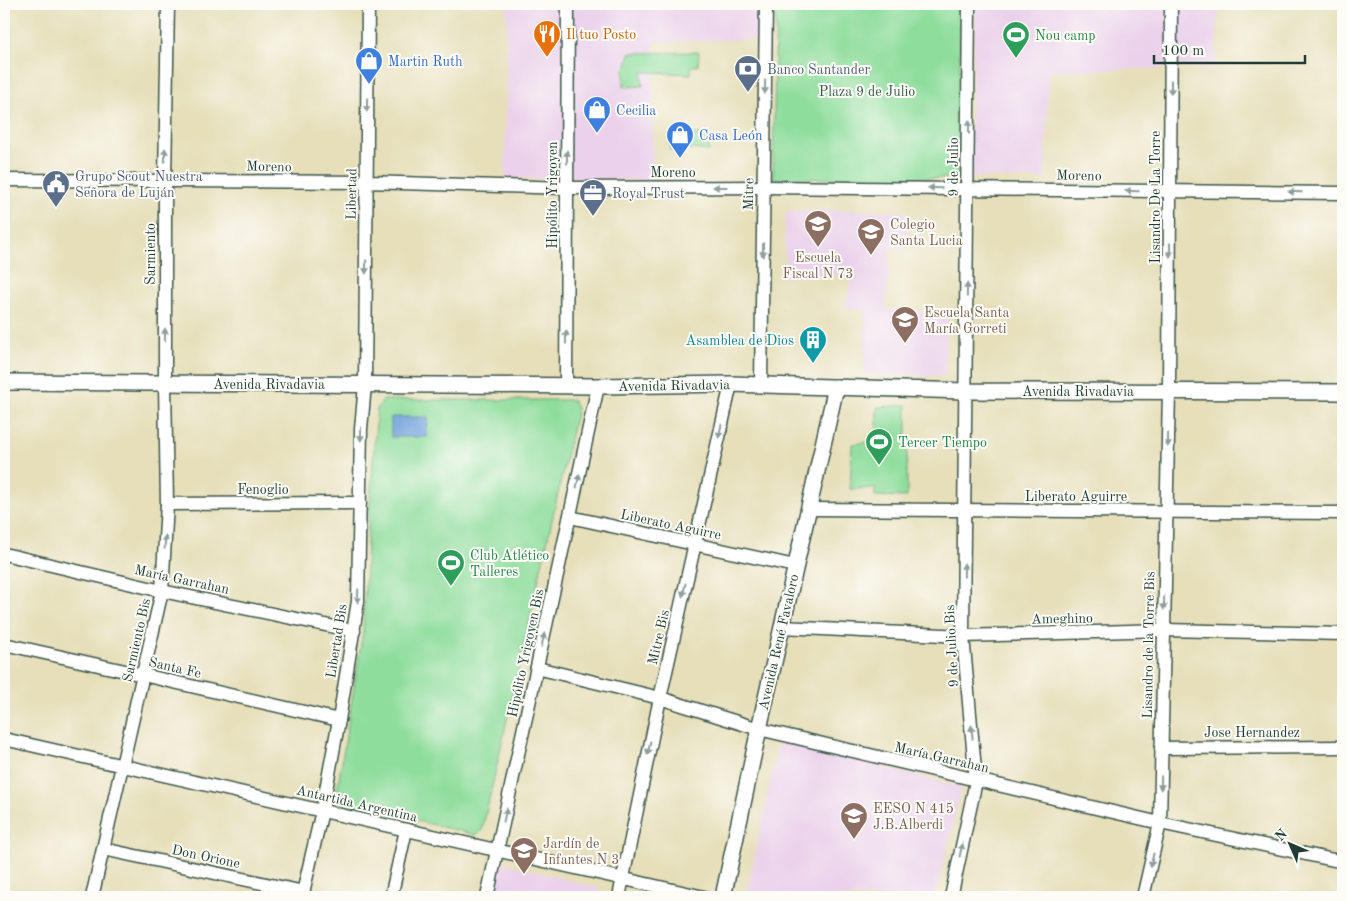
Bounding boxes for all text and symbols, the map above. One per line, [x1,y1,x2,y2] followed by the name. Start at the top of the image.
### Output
[532,19,562,58] restaurant icon: Il tuo Posto
[1001,20,1031,59] sports icon: Nou camp
[566,28,636,42] place label: Il tuo Posto
[1035,29,1096,43] place label: Nou camp
[1154,32,1306,64] scale bar
[1162,44,1204,59] text: 100 m
[354,46,384,85] shop icon: Martin Ruth
[733,54,763,93] bank icon: Banco Santander
[388,55,463,69] place label: Martin Ruth
[767,63,870,77] place label: Banco Santander
[761,80,769,96] one-way arrow
[1167,80,1175,96] one-way arrow
[819,85,915,99] park label: Plaza 9 de Julio
[582,95,612,134] shop icon: Cecilia
[363,97,371,113] one-way arrow
[616,104,656,118] place label: Cecilia
[965,119,973,135] one-way arrow
[665,120,695,159] shop icon: Casa León
[699,129,763,143] place label: Casa León
[1149,130,1163,264] street label: Lisandro De La Torre
[947,137,961,197] street label: 9 de Julio
[546,141,560,249] street label: Hipólito Yrigoyen
[161,147,169,163] one-way arrow
[563,149,571,165] one-way arrow
[246,160,292,174] street label: Moreno
[650,166,696,180] street label: Moreno
[345,168,359,220] street label: Libertad
[41,169,71,208] public building icon: Grupo Scout Nuestra Señora de Luján
[1056,169,1102,183] street label: Moreno
[75,170,203,200] place label: Grupo Scout Nuestra Señora de Luján
[578,178,608,217] office icon: Royal Trust
[742,178,756,210] street label: Mitre
[711,183,727,191] one-way arrow
[926,184,942,192] one-way arrow
[1124,186,1140,194] one-way arrow
[612,187,685,201] place label: Royal Trust
[1286,188,1302,196] one-way arrow
[803,209,833,248] school or university icon: Escuela Fiscal N 73
[856,217,886,256] school or university icon: Colegio Santa Lucia
[890,218,963,248] place label: Colegio Santa Lucia
[144,223,158,285] street label: Sarmiento
[758,242,766,258] one-way arrow
[1165,242,1173,258] one-way arrow
[783,251,853,281] place label: Escuela Fiscal N 73
[362,260,370,276] one-way arrow
[963,281,971,297] one-way arrow
[890,305,920,344] school or university icon: Escuela Santa María Gorreti
[924,306,1009,336] place label: Escuela Santa María Gorreti
[798,325,828,364] building icon: Asamblea de Dios
[161,327,169,343] one-way arrow
[562,329,570,345] one-way arrow
[686,334,794,348] place label: Asamblea de Dios
[213,378,325,392] street label: Avenida Rivadavia
[618,378,730,394] street label: Avenida Rivadavia
[1022,385,1134,399] street label: Avenida Rivadavia
[716,424,724,439] one-way arrow
[357,426,365,442] one-way arrow
[864,427,894,466] sports icon: Tercer Tiempo
[1164,432,1172,448] one-way arrow
[898,436,987,450] place label: Tercer Tiempo
[574,473,582,488] one-way arrow
[237,483,289,497] street label: Fenoglio
[1025,490,1127,504] street label: Liberato Aguirre
[619,507,722,542] street label: Liberato Aguirre
[161,534,169,550] one-way arrow
[436,548,466,587] sports icon: Club Atlético Talleres
[470,549,549,579] place label: Club Atlético Talleres
[960,562,968,578] one-way arrow
[133,563,231,597] street label: María Garrahan
[1141,571,1157,719] street label: Lisandro de la Torre Bis
[756,573,801,712] street label: Avenida René Favaloro
[680,582,688,597] one-way arrow
[354,588,362,604] one-way arrow
[506,588,546,719] street label: Hipólito Yrigoyen Bis
[1160,595,1168,611] one-way arrow
[121,597,153,683] street label: Sarmiento Bis
[324,603,350,679] street label: Libertad Bis
[943,604,961,688] street label: 9 de Julio Bis
[646,608,672,666] street label: Mitre Bis
[1031,611,1093,627] street label: Ameghino
[539,632,547,647] one-way arrow
[147,655,203,681] street label: Santa Fe
[968,724,976,740] one-way arrow
[1204,726,1300,740] street label: Jose Hernandez
[893,740,991,776] street label: María Garrahan
[645,741,653,757] one-way arrow
[1156,775,1164,791] one-way arrow
[295,783,419,825] street label: Antartida Argentina
[839,801,869,840] school or university icon: EESO N 415 J.B.Alberdi
[873,802,954,832] place label: EESO N 415 J.B.Alberdi
[501,807,509,823] one-way arrow
[1264,818,1314,868] north arrow
[1273,827,1290,844] text: N
[509,836,539,875] school or university icon: Jardín de Infantes N 3
[543,837,619,867] place label: Jardín de Infantes N 3
[957,842,965,857] one-way arrow
[170,843,241,871] street label: Don Orione
[1147,853,1155,869] one-way arrow

